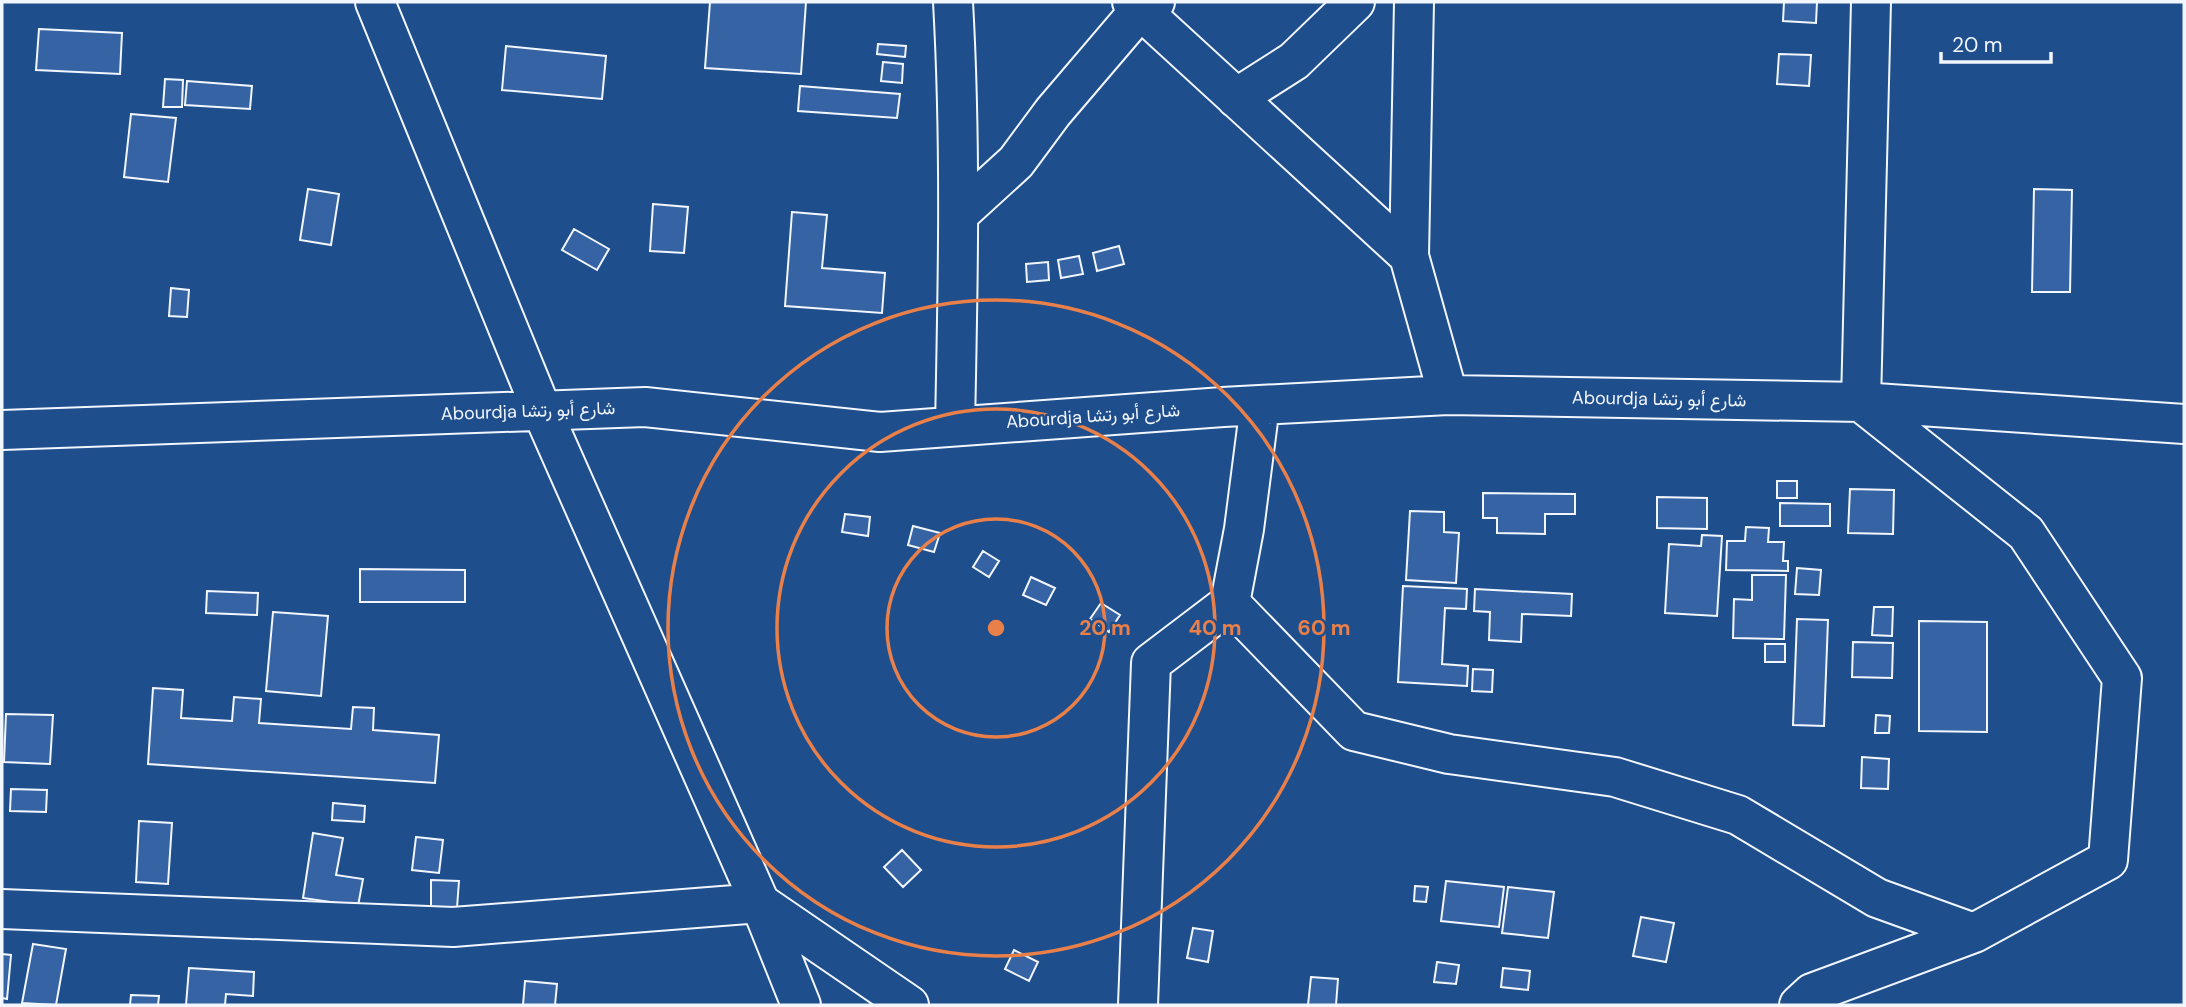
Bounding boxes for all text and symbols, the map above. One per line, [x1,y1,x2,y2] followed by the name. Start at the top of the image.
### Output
[1941,21,2051,65] scale bar
[1952,31,2003,59] text: 20 m
[1572,385,1746,413] street label: Abourdja شارع أبو رتشا
[440,396,616,426] street label: Abourdja شارع أبو رتشا
[1005,398,1181,434] street label: Abourdja شارع أبو رتشا
[1079,614,1131,642] text: 20 m
[1188,614,1242,642] text: 40 m
[1298,614,1350,642] text: 60 m
[984,616,1008,640] centre of rings

